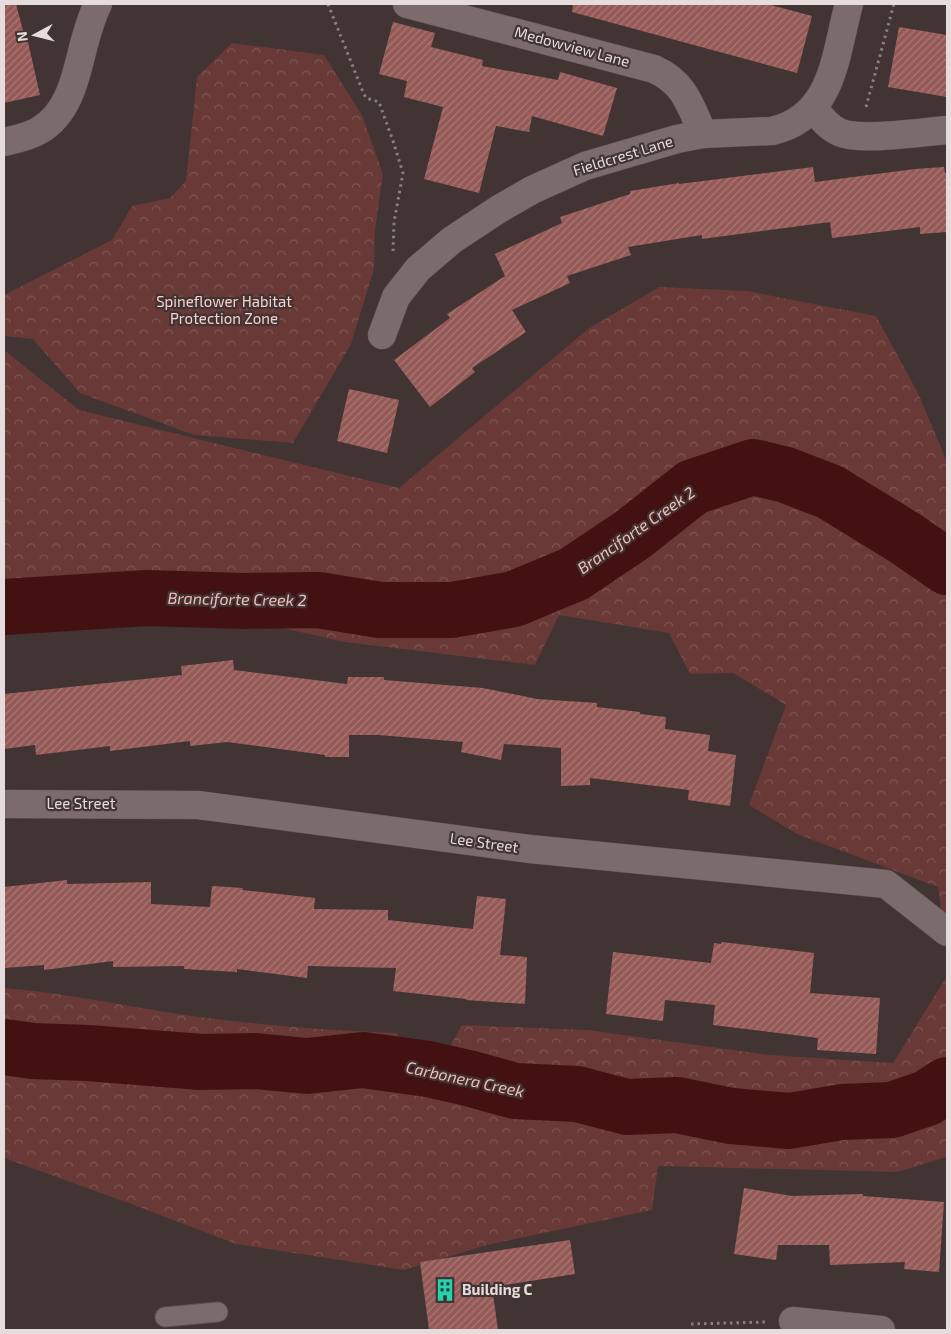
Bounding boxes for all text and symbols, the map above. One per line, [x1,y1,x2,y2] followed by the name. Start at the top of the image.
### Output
[10,10,60,60] north arrow
[513,22,632,70] street label: Medowview Lane
[13,31,31,43] text: N
[571,131,675,179] street label: Fieldcrest Lane
[156,292,292,327] park label: Spineflower Habitat Protection Zone
[573,482,698,577] water label: Branciforte Creek 2
[167,588,307,609] water label: Branciforte Creek 2
[47,794,116,812] street label: Lee Street
[449,828,520,856] street label: Lee Street
[404,1057,526,1100] water label: Carbonera Creek
[432,1277,458,1303] building icon: Building C
[462,1280,533,1298] place label: Building C

